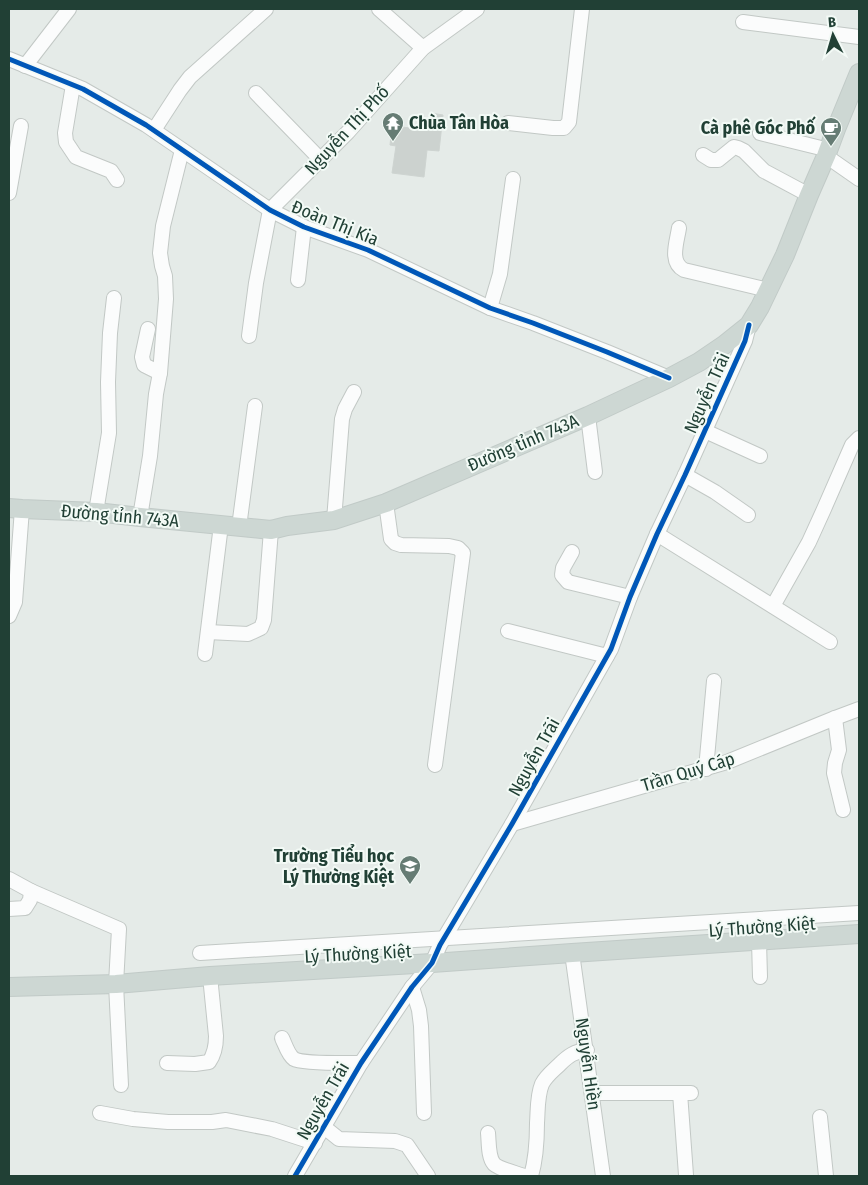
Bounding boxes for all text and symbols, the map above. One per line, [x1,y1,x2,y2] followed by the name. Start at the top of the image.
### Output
[808,10,858,60] north arrow
[827,14,837,31] text: B
[300,81,394,179] street label: Nguyễn Thị Phố
[381,111,405,142] temple icon: Chùa Tân Hòa
[409,112,509,134] place label: Chùa Tân Hòa
[701,116,816,139] place label: Cà phê Góc Phố
[819,116,843,147] cafe icon: Cà phê Góc Phố
[288,196,382,250] street label: Đoàn Thị Kia
[679,349,735,437] street label: Nguyễn Trãi
[464,410,582,476] street label: Đường tỉnh 743A
[60,500,181,532] street label: Đường tỉnh 743A
[504,714,564,800] street label: Nguyễn Trãi
[639,747,737,797] street label: Trần Quý Cáp
[274,843,395,888] place label: Trường Tiểu học Lý Thường Kiệt
[398,854,422,885] school or university icon: Trường Tiểu học Lý Thường Kiệt
[708,912,816,942] street label: Lý Thường Kiệt
[304,940,412,968] street label: Lý Thường Kiệt
[571,1016,605,1112] street label: Nguyễn Hiền
[292,1058,354,1144] street label: Nguyễn Trãi

